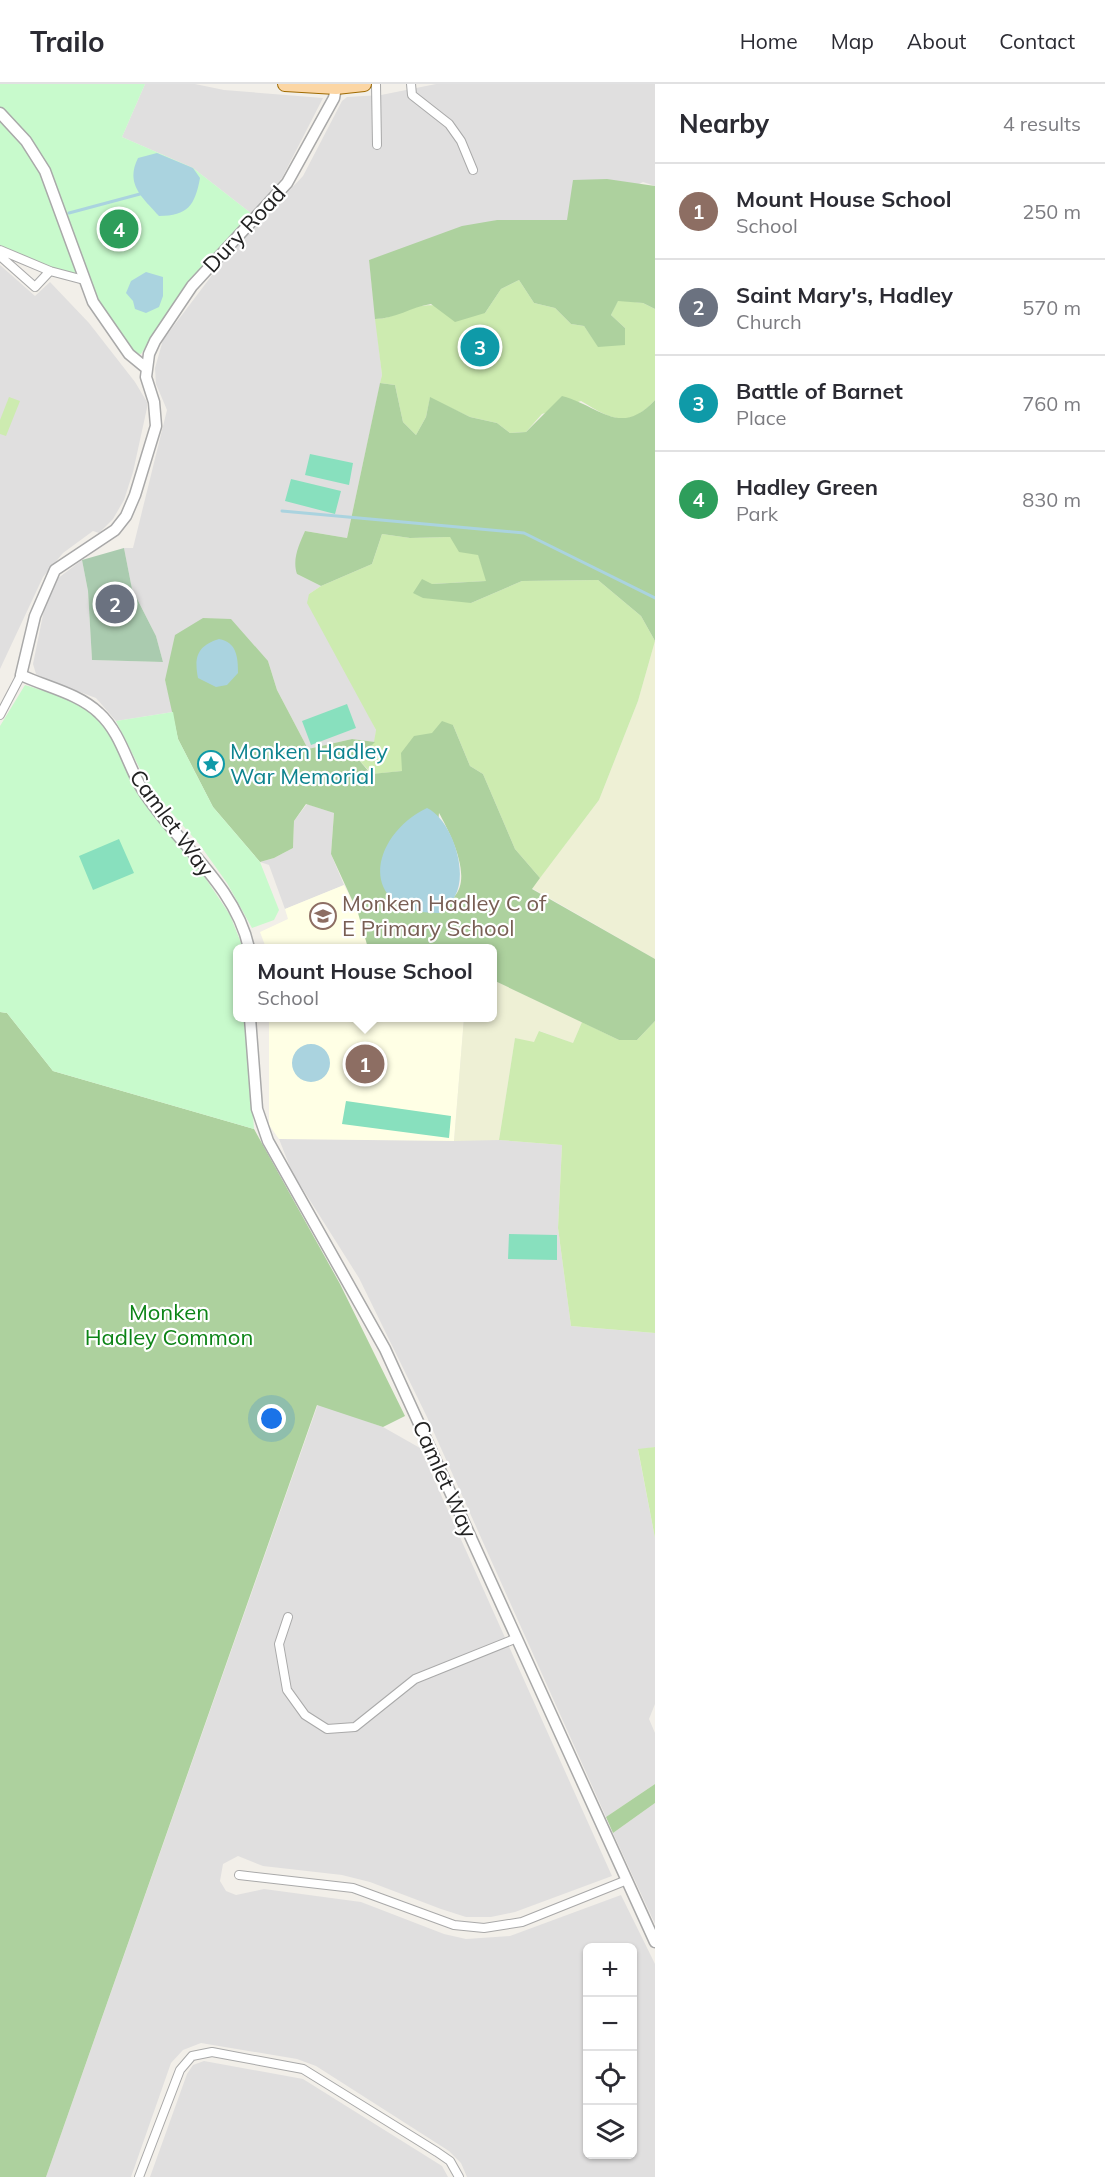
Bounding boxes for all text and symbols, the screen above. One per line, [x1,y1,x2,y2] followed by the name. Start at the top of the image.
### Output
[30,24,105,59] text: Trailo
[740,28,798,54] text: Home
[831,28,874,54] text: Map
[907,28,966,54] text: About
[999,28,1075,54] text: Contact
[679,107,769,140] text: Nearby
[1003,111,1081,136] text: 4 results
[197,180,291,278] street label: Dury Road
[736,185,952,213] text: Mount House School
[693,199,705,224] text: 1
[1022,199,1081,224] text: 250 m
[100,206,138,252] pin: 4
[736,213,798,238] text: School
[736,281,953,309] text: Saint Mary's, Hadley
[693,295,705,320] text: 2
[1022,295,1081,320] text: 570 m
[736,309,802,334] text: Church
[460,324,500,370] pin: 3
[736,377,903,405] text: Battle of Barnet
[693,391,705,416] text: 3
[1022,391,1081,416] text: 760 m
[736,405,786,430] text: Place
[736,473,878,501] text: Hadley Green
[693,487,705,512] text: 4
[1022,487,1081,512] text: 830 m
[736,501,778,526] text: Park
[96,582,134,626] pin: 2
[230,737,388,790] place label: Monken Hadley War Memorial
[196,749,226,779] place icon: Monken Hadley War Memorial
[124,764,220,882] street label: Camlet Way
[342,889,547,942] place label: Monken Hadley C of E Primary School
[308,901,338,931] school or university icon: Monken Hadley C of E Primary School
[233,944,497,1022] popup
[257,957,473,985] text: Mount House School
[257,985,319,1010] text: School
[346,1042,385,1086] pin: 1
[85,1298,253,1351] park label: Monken Hadley Common
[257,1404,286,1433] your location
[407,1416,484,1542] street label: Camlet Way
[583,1943,637,2159] map controls
[583,1943,637,1997] button: +
[583,1997,637,2051] button: −
[583,2051,637,2105] button: locate
[583,2105,637,2159] button: layers

